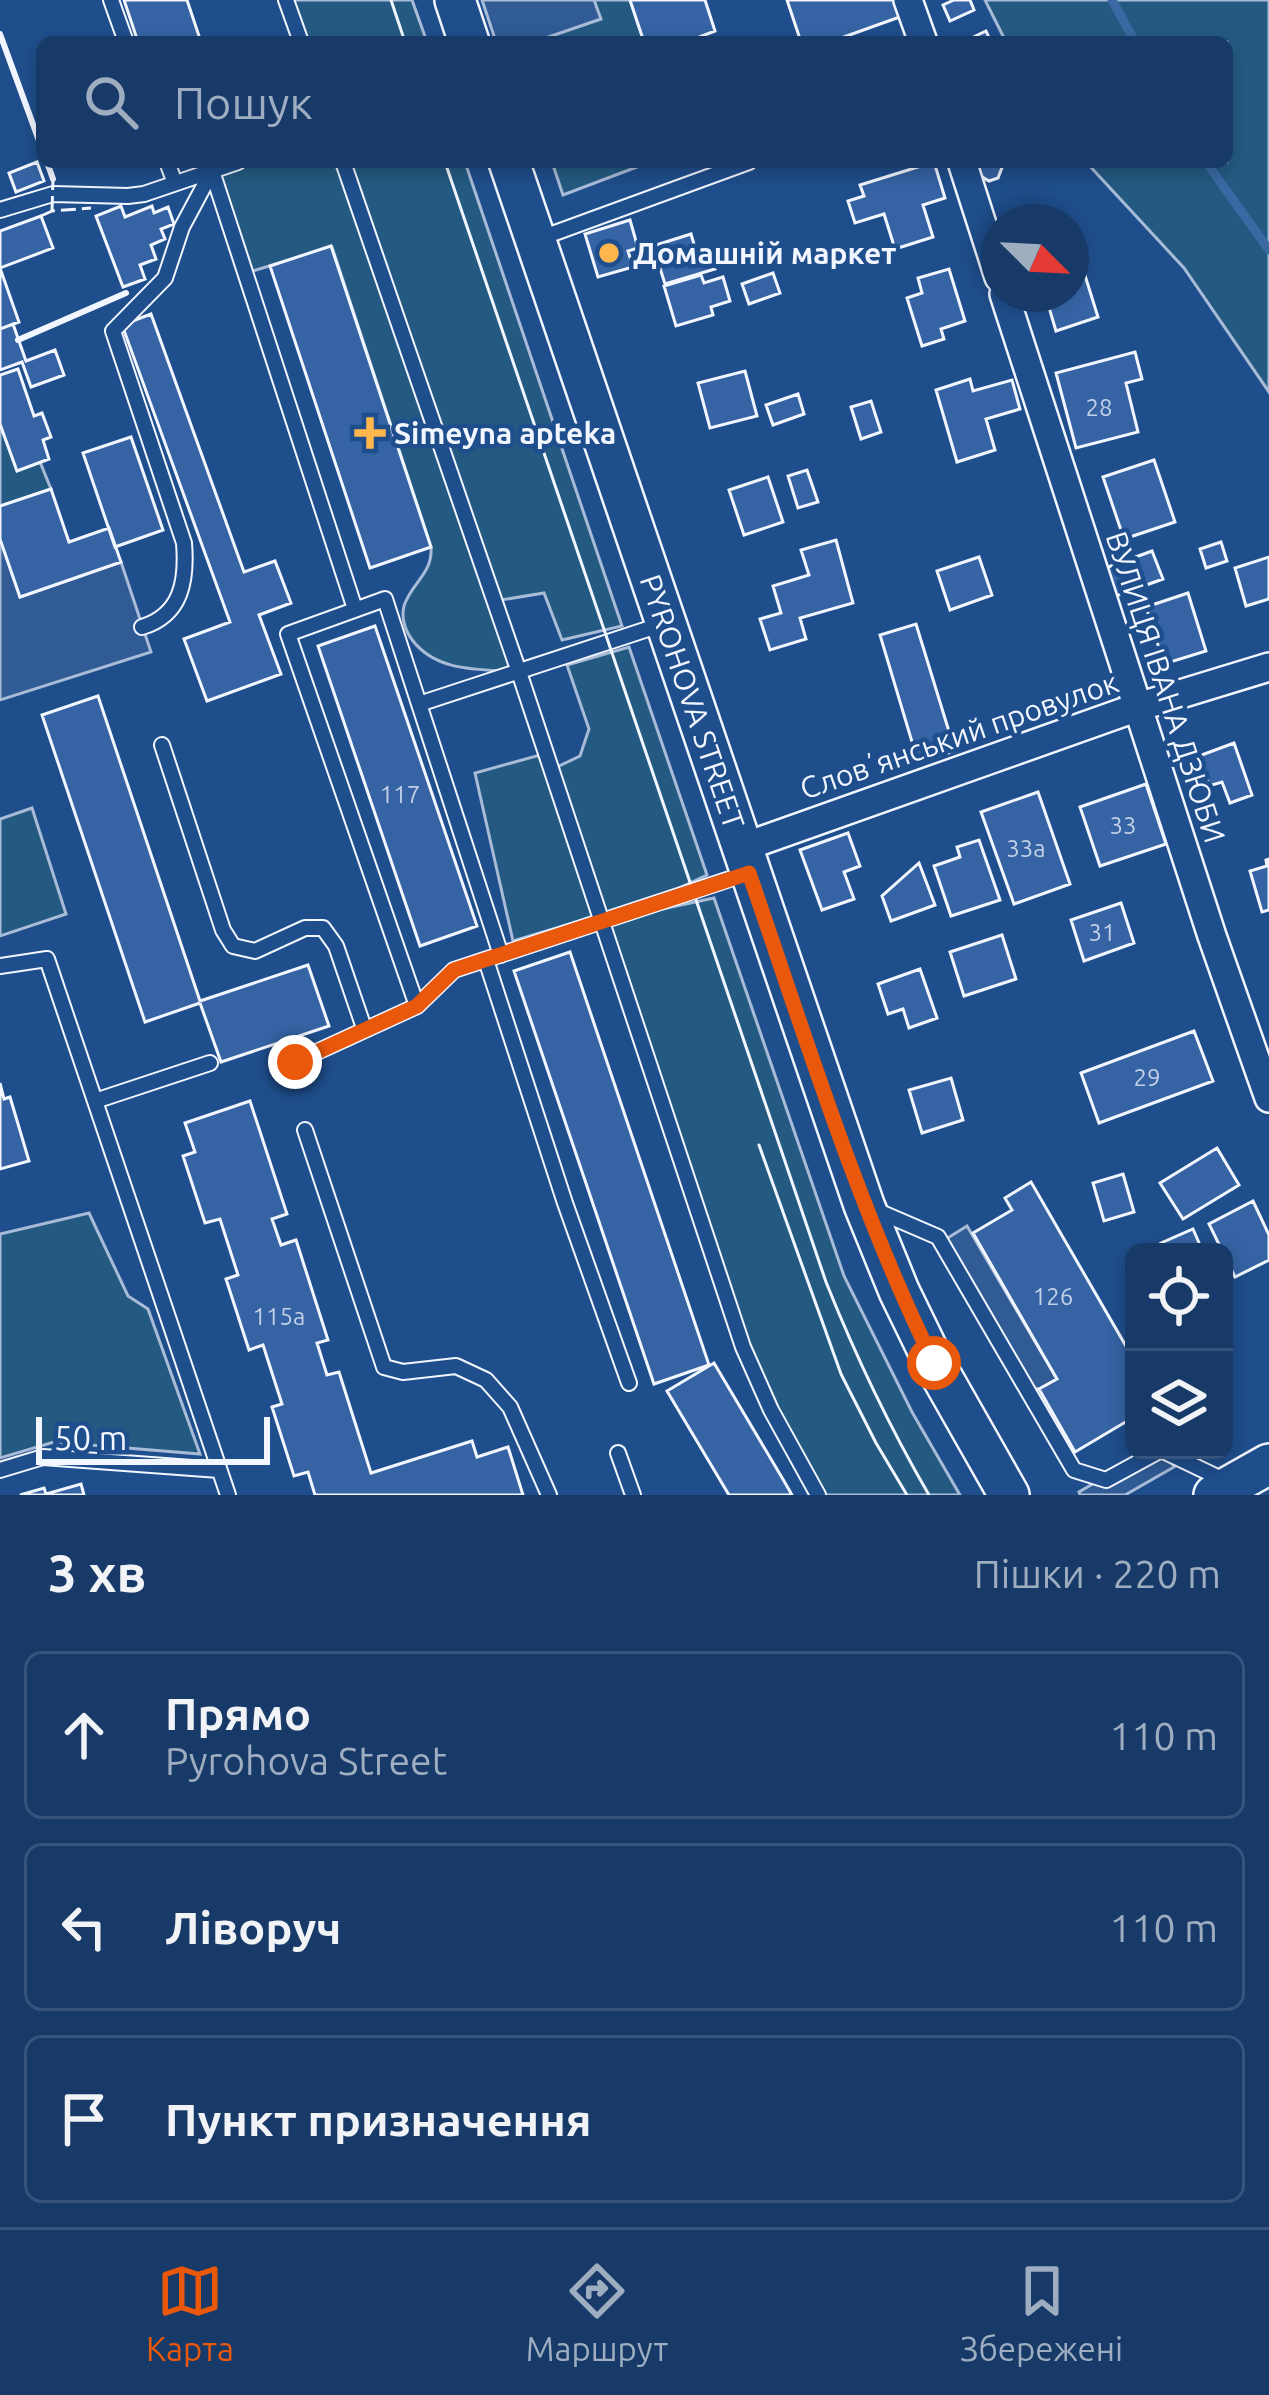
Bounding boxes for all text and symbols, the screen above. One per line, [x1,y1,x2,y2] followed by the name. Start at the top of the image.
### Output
[36,36,1233,168] search box
[78,69,144,135] icon: search
[174,77,313,128] text: Пошук
[981,204,1089,312] north arrow
[633,236,896,270] place label: Домашній маркет
[596,240,622,266] marker: Домашній маркет
[1085,394,1113,421] house number: 28
[394,416,616,450] place label: Simeyna apteka
[357,420,383,446] marker: Simeyna apteka
[1100,527,1232,847] street label: ВУЛИЦЯ ІВАНА ДЗЮБИ
[634,570,752,834] street label: PYROHOVA STREET
[795,664,1123,806] street label: Словʼянський провулок
[380,781,420,808] house number: 117
[1109,812,1137,839] house number: 33
[1006,835,1046,862] house number: 33а
[1088,919,1116,946] house number: 31
[268,1035,322,1089] route end
[1133,1064,1161,1091] house number: 29
[1125,1243,1233,1459] map controls
[1125,1243,1233,1351] button: locate
[1033,1283,1073,1310] house number: 126
[253,1303,305,1330] house number: 115а
[907,1336,961,1390] route start
[1125,1351,1233,1459] button: layers
[36,1411,270,1464] scale bar
[54,1419,127,1456] text: 50 m
[48,1544,146,1602] text: 3 хв
[974,1552,1221,1595] text: Пішки · 220 m
[165,1688,311,1739] text: Прямо
[51,1702,117,1768] icon: ahead
[1109,1714,1218,1757] text: 110 m
[165,1739,447,1782] text: Pyrohova Street
[51,1894,117,1960] icon: left
[165,1902,341,1953] text: Ліворуч
[1109,1906,1218,1949] text: 110 m
[51,2086,117,2152] icon: arrive
[165,2094,592,2145] text: Пункт призначення
[146,2258,234,2367] tab: Карта
[526,2258,668,2367] tab: Маршрут
[960,2258,1123,2367] tab: Збережені

